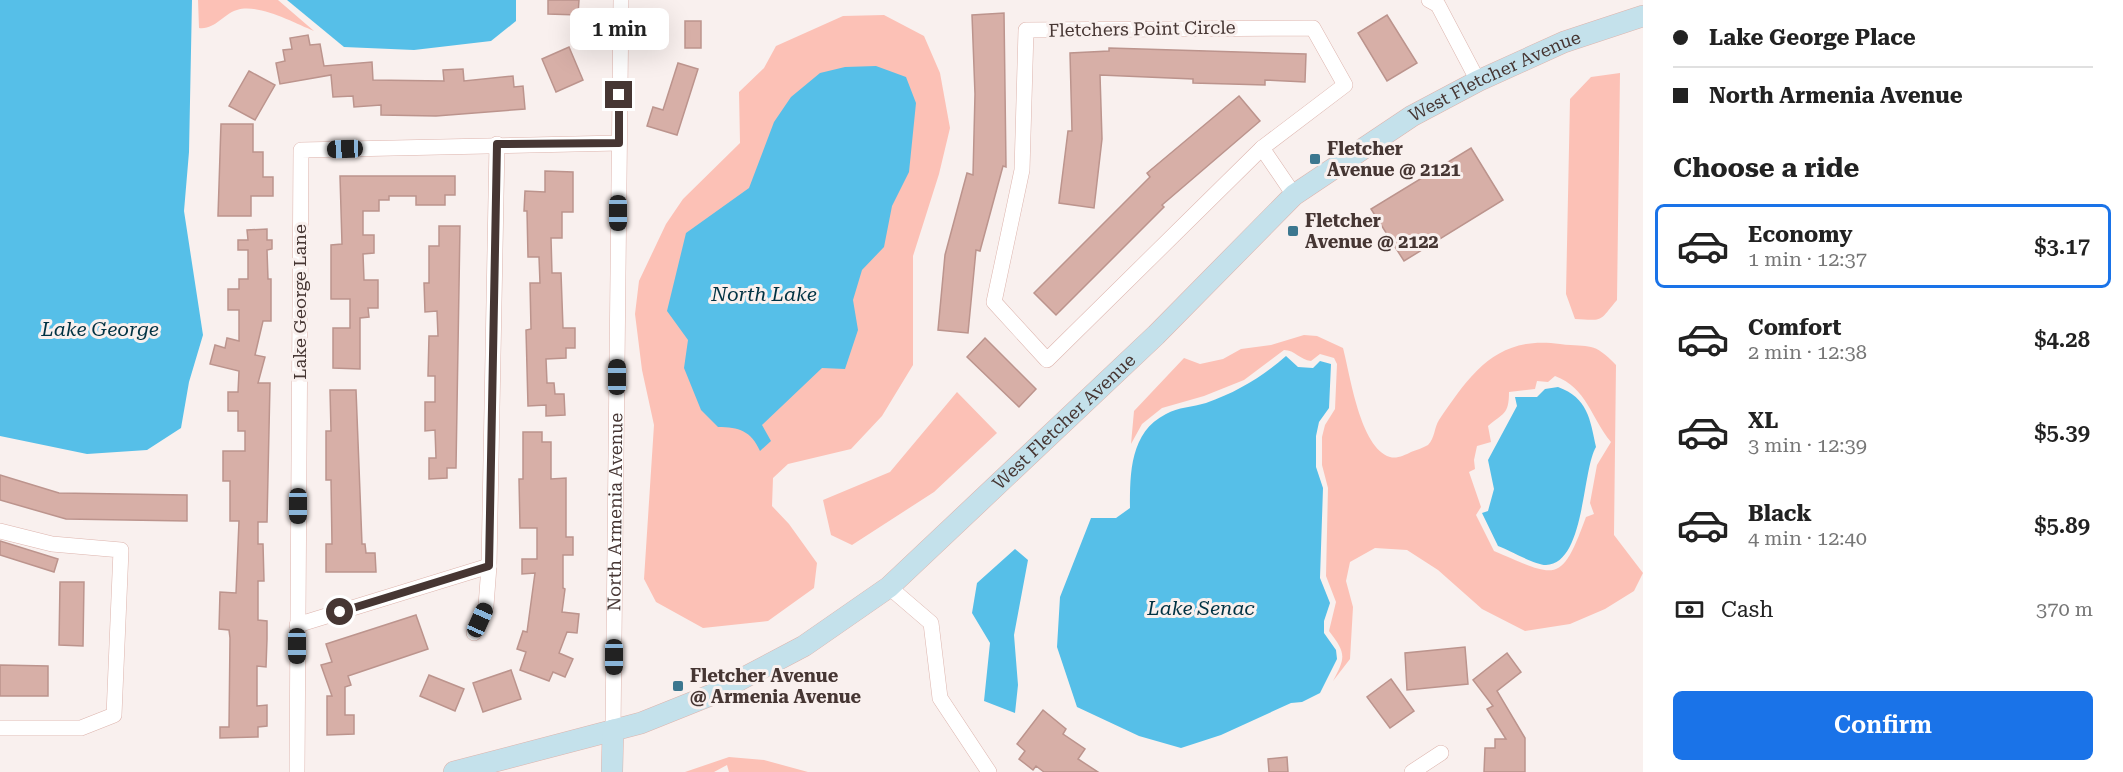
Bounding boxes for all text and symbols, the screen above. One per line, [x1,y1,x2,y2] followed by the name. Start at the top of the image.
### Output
[570,8,668,50] callout: 1 min
[1048,16,1236,41] street label: Fletchers Point Circle
[592,17,647,41] text: 1 min
[1709,25,1916,50] text: Lake George Place
[1405,26,1583,126] street label: West Fletcher Avenue
[605,81,632,108] route end
[1709,83,1963,108] text: North Armenia Avenue
[1327,138,1461,180] place label: Fletcher Avenue @ 2121
[327,139,363,159] car
[1308,152,1322,166] marker: Fletcher Avenue @ 2121
[1673,152,1859,184] text: Choose a ride
[609,195,627,231] car
[1305,210,1439,252] place label: Fletcher Avenue @ 2122
[1676,219,1730,273] icon: car
[1748,222,1852,247] text: Economy
[289,224,310,380] street label: Lake George Lane
[1286,224,1300,238] marker: Fletcher Avenue @ 2122
[2034,234,2090,259] text: $3.17
[1748,247,1867,271] text: 1 min · 12:37
[710,282,817,306] water label: North Lake
[1676,312,1730,366] icon: car
[1748,315,1841,340] text: Comfort
[40,317,159,341] water label: Lake George
[2034,327,2090,352] text: $4.28
[1748,340,1867,364] text: 2 min · 12:38
[988,349,1139,494] street label: West Fletcher Avenue
[608,359,626,395] car
[1676,405,1730,459] icon: car
[1748,408,1778,433] text: XL
[603,413,626,611] street label: North Armenia Avenue
[2034,420,2090,445] text: $5.39
[1748,433,1867,457] text: 3 min · 12:39
[289,488,307,524] car
[1676,498,1730,552] icon: car
[1748,501,1812,526] text: Black
[2034,513,2090,538] text: $5.89
[1748,526,1867,550] text: 4 min · 12:40
[1673,593,1706,626] icon: cash
[1146,596,1255,620] water label: Lake Senac
[1721,597,1773,622] text: Cash
[2036,597,2093,621] text: 370 m
[326,598,353,625] route start
[464,600,496,640] car
[288,628,306,664] car
[605,639,623,675] car
[690,665,862,707] place label: Fletcher Avenue @ Armenia Avenue
[671,679,685,693] marker: Fletcher Avenue @ Armenia Avenue
[1673,691,2093,760] button: Confirm

